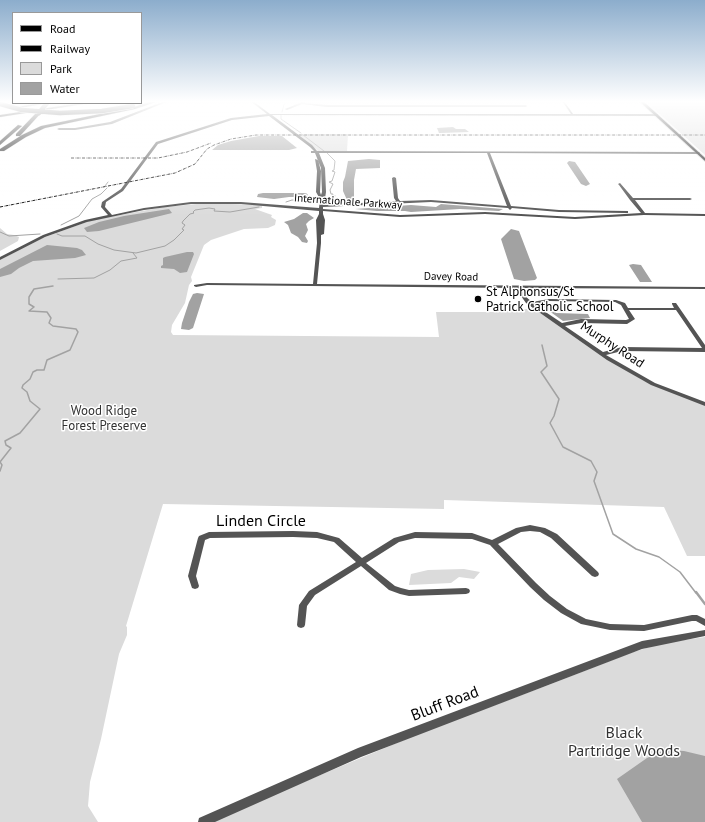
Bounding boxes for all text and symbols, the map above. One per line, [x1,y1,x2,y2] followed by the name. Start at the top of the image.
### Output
[12,12,142,104] legend
[50,21,75,36] text: Road
[50,41,90,56] text: Railway
[50,61,72,76] text: Park
[50,81,80,96] text: Water
[294,192,402,212] street label: Internationale Parkway
[424,270,478,284] street label: Davey Road
[486,284,613,315] place label: St Alphonsus/St Patrick Catholic School
[473,294,483,304] marker: St Alphonsus/St Patrick Catholic School
[577,319,647,371] street label: Murphy Road
[61,403,147,434] park label: Wood Ridge Forest Preserve
[216,511,306,531] street label: Linden Circle
[408,682,482,726] street label: Bluff Road
[568,723,680,761] park label: Black Partridge Woods

